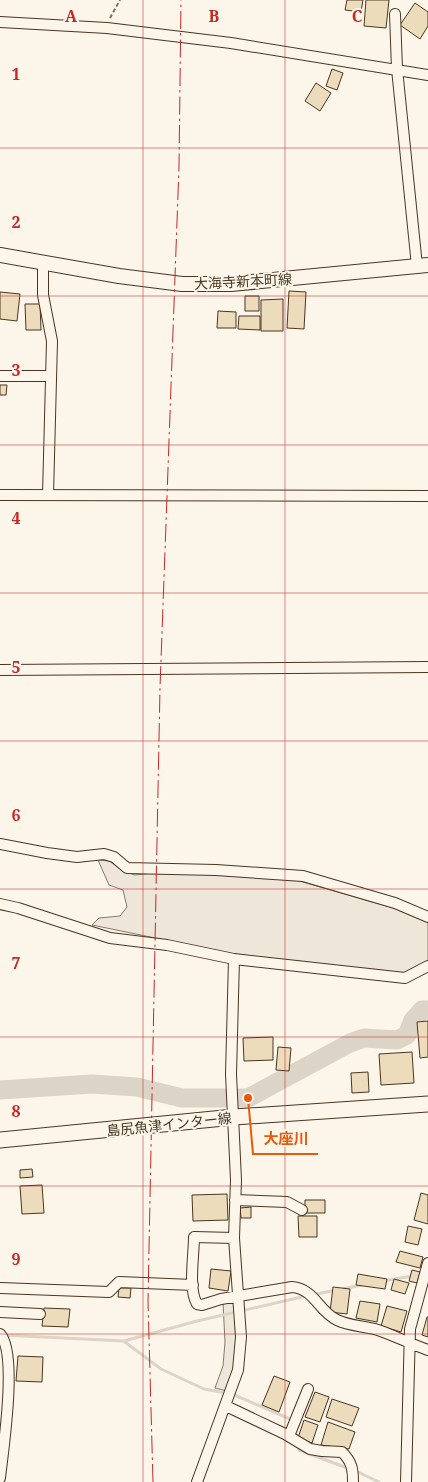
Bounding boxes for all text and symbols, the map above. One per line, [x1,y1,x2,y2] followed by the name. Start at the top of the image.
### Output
[65,5,78,27] text: A
[209,5,220,27] text: B
[352,5,363,27] text: C
[11,63,21,85] text: 1
[11,211,21,233] text: 2
[194,269,292,293] street label: 大海寺新本町線
[11,359,21,381] text: 3
[11,507,21,529] text: 4
[11,656,21,678] text: 5
[11,804,21,826] text: 6
[11,952,21,974] text: 7
[11,1100,21,1122] text: 8
[105,1108,233,1140] street label: 島尻魚津インター線
[253,1124,318,1154] callout: 大座川
[263,1128,309,1148] text: 大座川
[11,1248,21,1270] text: 9

